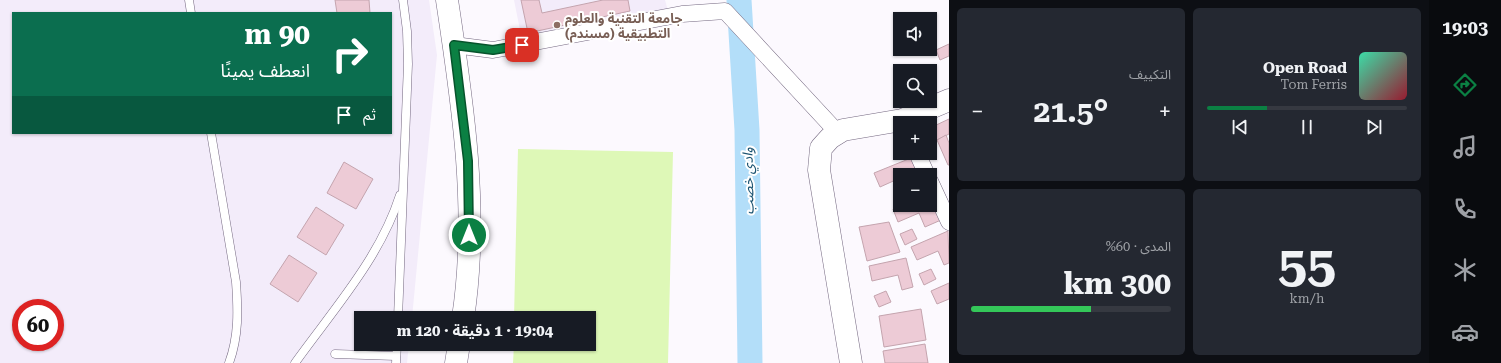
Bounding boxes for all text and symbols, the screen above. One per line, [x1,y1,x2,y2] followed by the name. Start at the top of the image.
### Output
[565,11,682,43] place label: جامعة التقنية والعلوم التطبيقية (مسندم)
[893,12,937,212] map controls
[893,12,937,56] button: sound
[1442,17,1488,38] text: 19:03
[245,18,310,51] text: 90 m
[552,20,562,30] marker: جامعة التقنية والعلوم التطبيقية (مسندم)
[324,28,376,80] icon: right
[505,28,539,62] pin
[511,34,533,56] icon: arrive
[1263,59,1347,77] text: Open Road
[220,60,310,81] text: انعطف يمينًا
[893,64,937,108] button: search
[1129,67,1171,82] text: التكييف
[1451,71,1479,99] icon: directions
[1281,77,1347,92] text: Tom Ferris
[1034,94,1108,129] text: 21.5°
[971,99,983,124] text: −
[1159,99,1171,124] text: +
[333,104,355,126] icon: arrive
[363,106,376,124] text: ثم
[893,116,937,160] button: +
[1229,116,1251,138] icon: previous
[1296,116,1318,138] icon: pause
[1363,116,1385,138] icon: next
[1451,133,1479,161] icon: music
[739,147,760,215] water label: وادي خصب
[893,168,937,212] button: −
[1451,195,1479,223] icon: phone
[448,214,490,256] position arrow
[1278,234,1336,295] text: 55
[1106,239,1171,254] text: المدى · 60%
[1451,256,1479,284] icon: climate
[1063,266,1171,301] text: 300 km
[1290,291,1324,306] text: km/h
[12,299,64,351] speed limit sign: 60
[1451,318,1479,346] icon: car
[397,322,553,340] text: 19:04 · 1 دقيقة · 120 m

